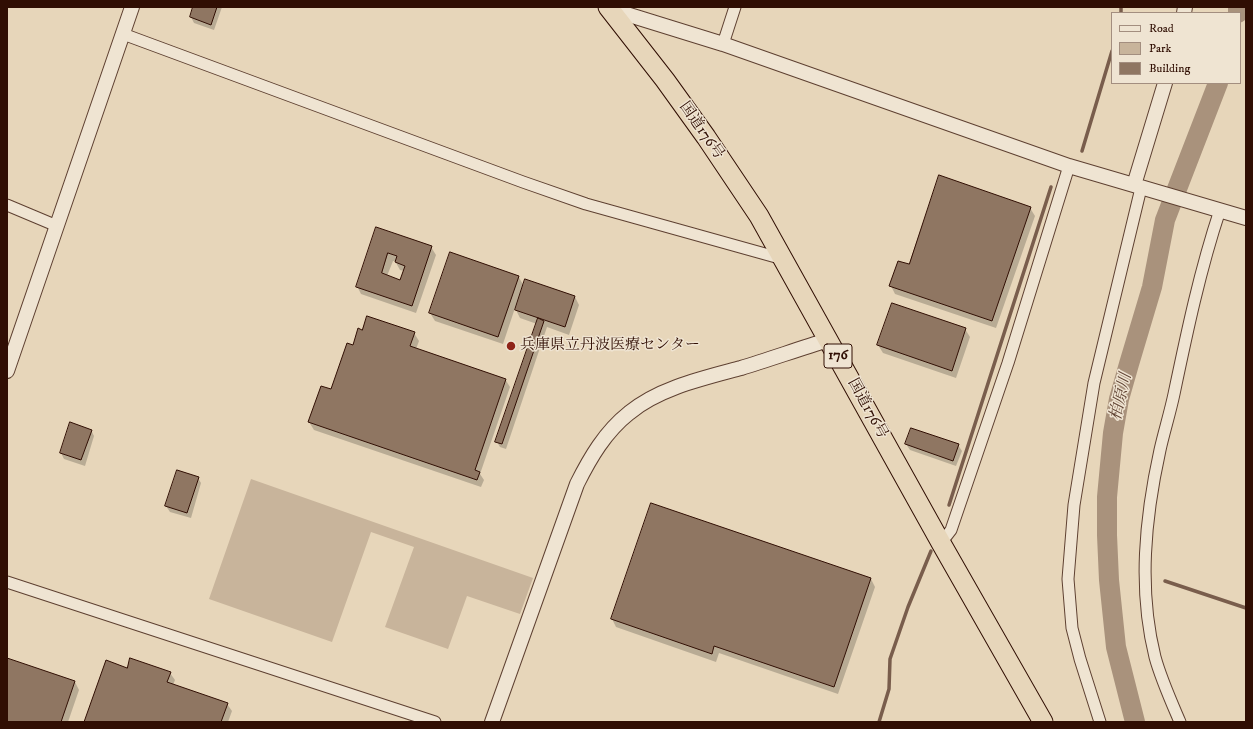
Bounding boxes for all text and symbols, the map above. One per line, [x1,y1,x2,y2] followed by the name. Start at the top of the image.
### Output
[1111,12,1241,84] legend
[1149,21,1174,36] text: Road
[1149,41,1171,56] text: Park
[1149,61,1190,76] text: Building
[675,99,727,163] street label: 国道176号
[520,337,700,355] place label: 兵庫県立丹波医療センター
[505,340,517,352] marker: 兵庫県立丹波医療センター
[824,344,852,368] road number: 176
[1107,371,1137,423] water label: 柏原川
[843,376,891,442] street label: 国道176号

